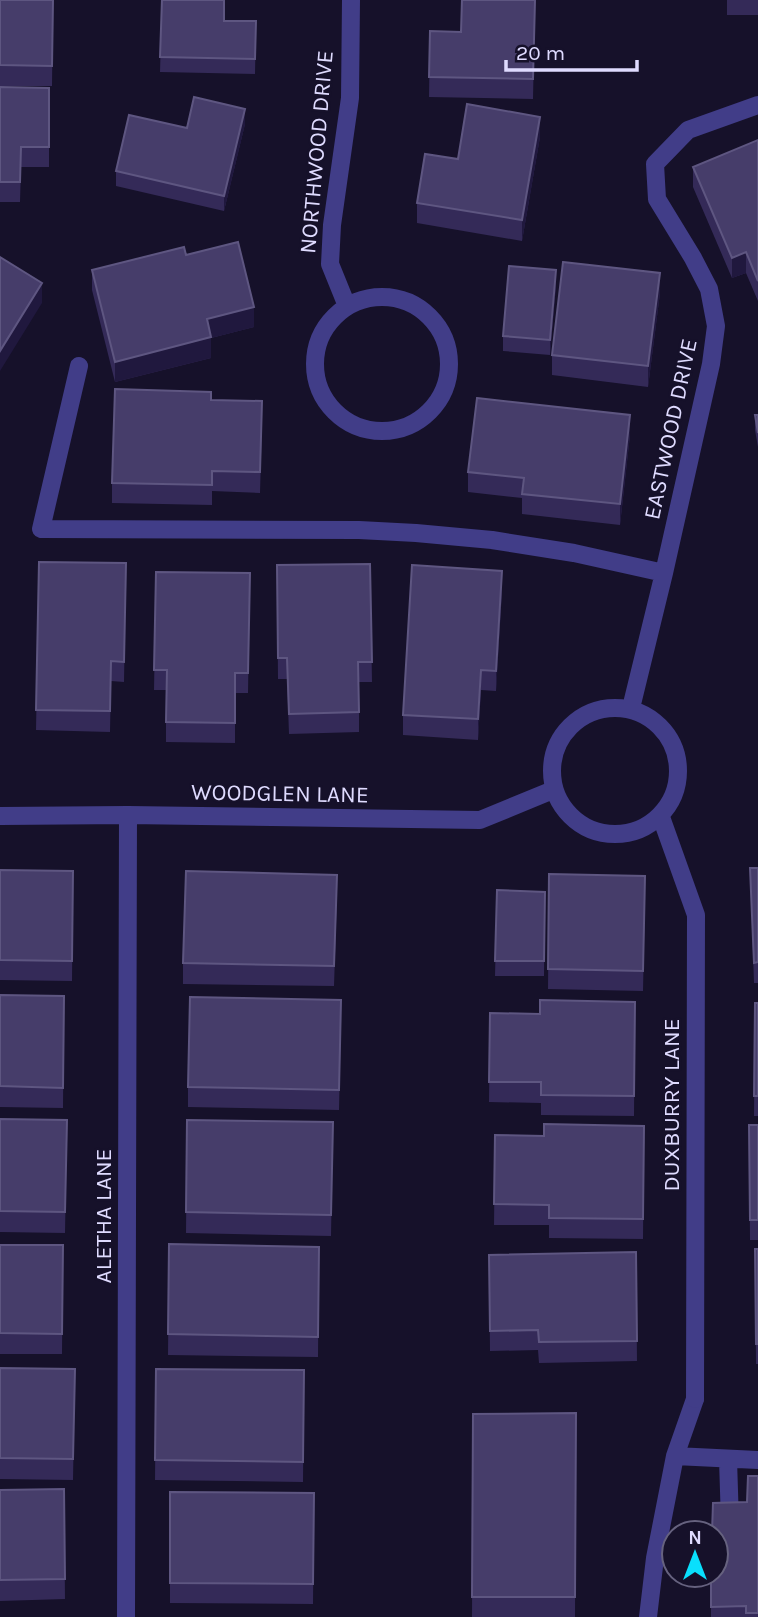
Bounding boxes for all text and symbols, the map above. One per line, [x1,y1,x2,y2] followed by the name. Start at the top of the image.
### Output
[506,28,637,72] scale bar
[516,41,565,65] text: 20 m
[294,49,339,255] street label: NORTHWOOD DRIVE
[638,336,703,522] street label: EASTWOOD DRIVE
[191,778,369,809] street label: WOODGLEN LANE
[658,1018,685,1192] street label: DUXBURRY LANE
[90,1148,117,1284] street label: ALETHA LANE
[660,1519,730,1589] north arrow
[688,1527,702,1549] text: N

